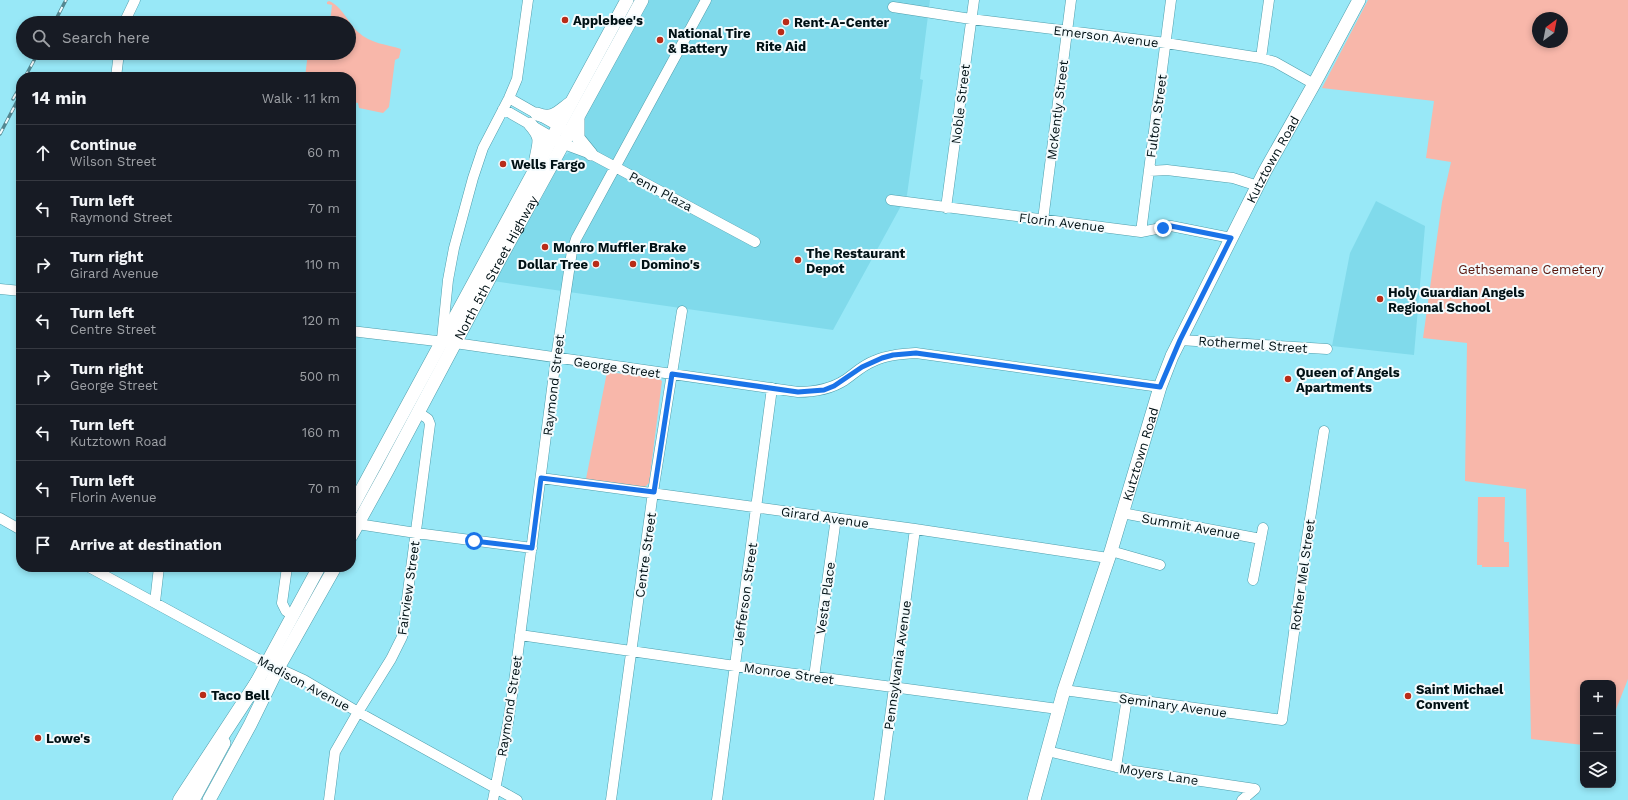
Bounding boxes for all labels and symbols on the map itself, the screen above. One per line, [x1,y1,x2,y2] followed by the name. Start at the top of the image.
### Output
[1532,12,1568,48] north arrow
[573,13,643,28] place label: Applebee's
[560,15,570,25] marker: Applebee's
[794,15,889,30] place label: Rent-A-Center
[781,17,791,27] marker: Rent-A-Center
[1053,23,1159,50] street label: Emerson Avenue
[668,26,751,56] place label: National Tire & Battery
[776,27,786,37] marker: Rite Aid
[655,35,665,45] marker: National Tire & Battery
[756,39,806,54] place label: Rite Aid
[1044,59,1071,161] street label: McKently Street
[948,63,973,145] street label: Noble Street
[1143,73,1170,159] street label: Fulton Street
[1243,113,1302,206] street label: Kutztown Road
[511,157,586,172] place label: Wells Fargo
[498,159,508,169] marker: Wells Fargo
[627,169,695,215] street label: Penn Plaza
[451,193,541,342] street label: North 5th Street Highway
[1018,210,1106,235] street label: Florin Avenue
[1154,219,1172,237] route end
[553,240,687,255] place label: Monro Muffler Brake
[540,242,550,252] marker: Monro Muffler Brake
[806,246,905,276] place label: The Restaurant Depot
[793,255,803,265] marker: The Restaurant Depot
[518,257,588,272] place label: Dollar Tree
[641,257,700,272] place label: Domino's
[591,259,601,269] marker: Dollar Tree
[628,259,638,269] marker: Domino's
[1458,262,1604,277] park label: Gethsemane Cemetery
[1388,285,1525,315] place label: Holy Guardian Angels Regional School
[1375,294,1385,304] marker: Holy Guardian Angels Regional School
[540,333,567,437] street label: Raymond Street
[1198,333,1309,356] street label: Rothermel Street
[572,354,662,381] street label: George Street
[1296,365,1400,395] place label: Queen of Angels Apartments
[1283,374,1293,384] marker: Queen of Angels Apartments
[1119,406,1162,503] street label: Kutztown Road
[780,504,870,531] street label: Girard Avenue
[1140,510,1241,543] street label: Summit Avenue
[632,511,659,599] street label: Centre Street
[1287,518,1318,632] street label: Rother Mel Street
[465,532,483,550] route start
[394,539,423,636] street label: Fairview Street
[731,541,760,646] street label: Jefferson Street
[813,561,838,635] street label: Vesta Place
[881,599,914,731] street label: Pennsylvania Avenue
[255,653,353,714] street label: Madison Avenue
[494,654,525,758] street label: Raymond Street
[743,660,835,687] street label: Monroe Street
[1416,682,1504,712] place label: Saint Michael Convent
[211,688,270,703] place label: Taco Bell
[198,690,208,700] marker: Taco Bell
[1118,691,1228,720] street label: Seminary Avenue
[1403,691,1413,701] marker: Saint Michael Convent
[46,731,90,746] place label: Lowe's
[33,733,43,743] marker: Lowe's
[1118,761,1200,788] street label: Moyers Lane

